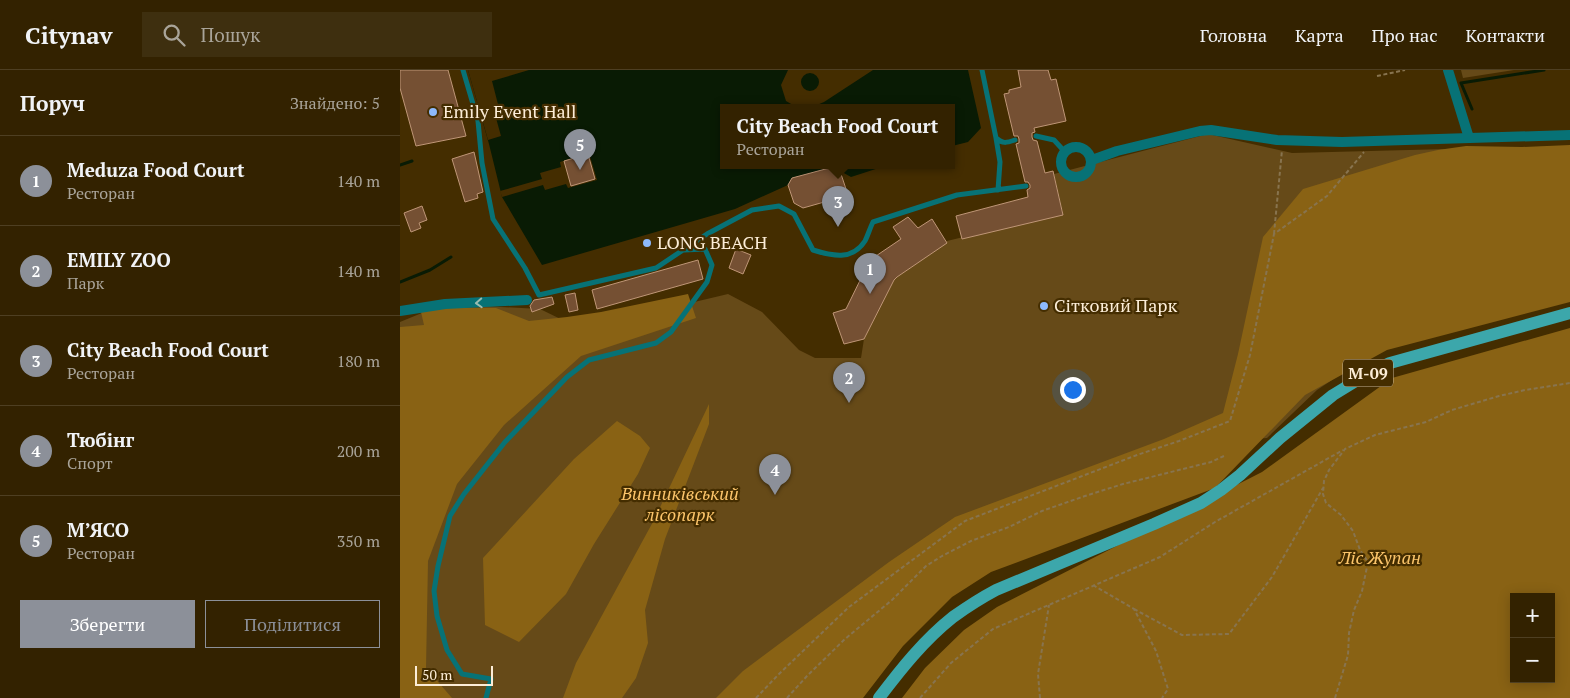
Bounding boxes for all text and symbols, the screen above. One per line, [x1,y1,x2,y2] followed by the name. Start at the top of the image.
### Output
[142,12,492,57] search box
[25,19,112,51] text: Citynav
[160,21,188,49] icon: search
[200,22,260,47] text: Пошук
[1200,23,1267,47] text: Головна
[1295,23,1344,47] text: Карта
[1372,23,1438,47] text: Про нас
[1466,23,1545,47] text: Контакти
[20,89,85,117] text: Поруч
[290,92,380,114] text: Знайдено: 5
[443,99,576,123] place label: Emily Event Hall
[720,104,955,169] popup
[427,106,439,118] marker: Emily Event Hall
[737,113,938,138] text: City Beach Food Court
[564,129,596,170] pin: 5
[737,138,805,160] text: Ресторан
[67,157,244,182] text: Meduza Food Court
[31,170,41,192] text: 1
[337,170,380,192] text: 140 m
[67,182,135,204] text: Ресторан
[822,186,854,227] pin: 3
[657,230,767,254] place label: LONG BEACH
[641,237,653,249] marker: LONG BEACH
[67,247,171,272] text: EMILY ZOO
[854,253,886,294] pin: 1
[31,260,41,282] text: 2
[337,260,380,282] text: 140 m
[67,272,104,294] text: Парк
[1054,293,1178,317] place label: Сітковий Парк
[474,297,482,308] one-way arrow
[1038,300,1050,312] marker: Сітковий Парк
[67,337,269,362] text: City Beach Food Court
[31,350,41,372] text: 3
[337,350,380,372] text: 180 m
[1343,360,1393,386] road number: М-09
[67,362,135,384] text: Ресторан
[833,362,865,403] pin: 2
[1060,377,1086,403] your location
[67,427,134,452] text: Тюбінг
[31,440,41,462] text: 4
[337,440,380,462] text: 200 m
[67,452,113,474] text: Спорт
[759,454,791,495] pin: 4
[620,481,739,526] park label: Винниківський лісопарк
[67,517,129,542] text: М’ЯСО
[31,530,41,552] text: 5
[337,530,380,552] text: 350 m
[67,542,135,564] text: Ресторан
[1338,545,1421,569] park label: Ліс Жупан
[1510,593,1555,683] map controls
[1510,593,1555,638] button: +
[20,600,195,648] button: Зберегти
[205,600,380,648] button: Поділитися
[1510,638,1555,683] button: −
[415,663,492,686] scale bar
[422,665,452,684] text: 50 m

